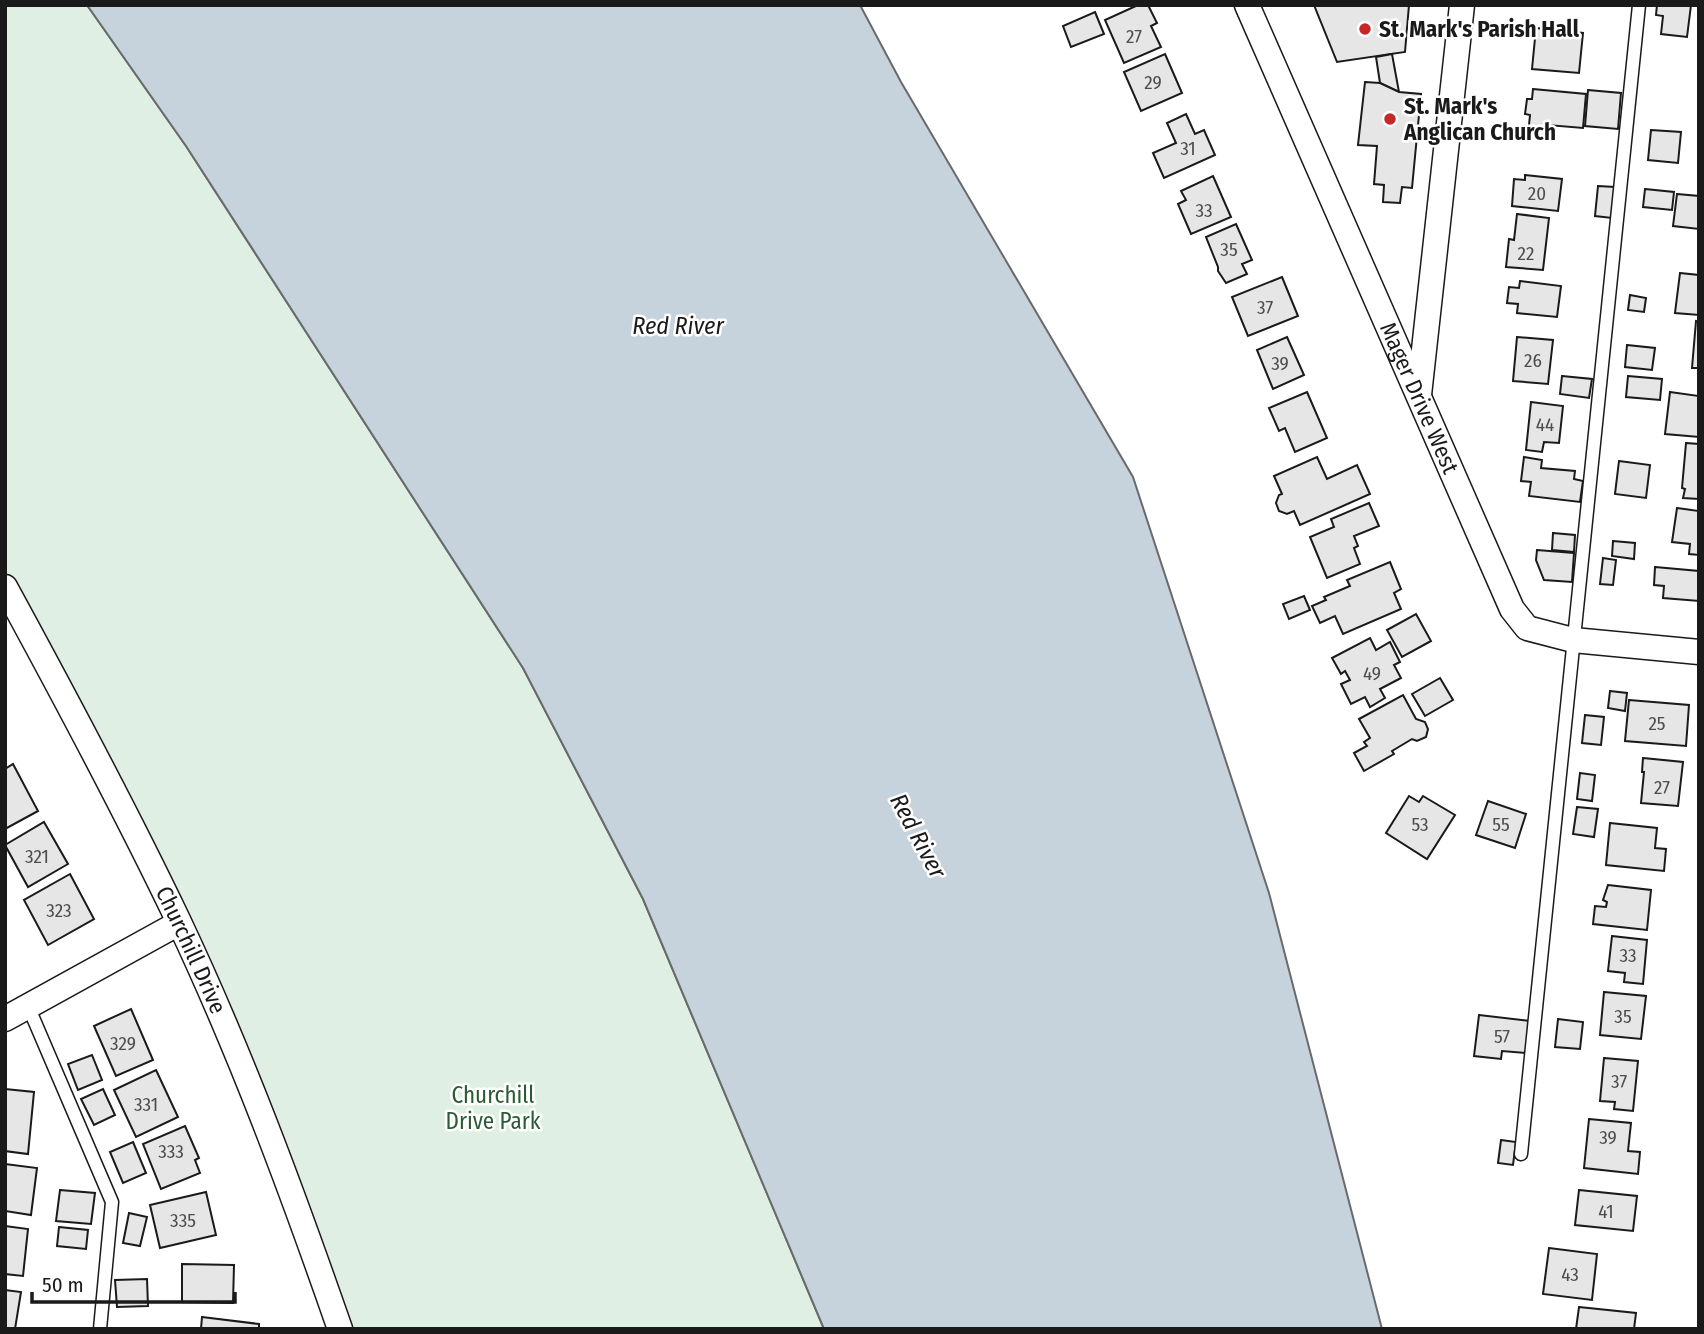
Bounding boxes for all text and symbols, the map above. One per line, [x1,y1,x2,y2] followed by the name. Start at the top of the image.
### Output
[1379,15,1580,43] place label: St. Mark's Parish Hall
[1357,21,1373,37] marker: St. Mark's Parish Hall
[1126,25,1142,48] house number: 27
[1144,71,1162,94] house number: 29
[1403,92,1556,146] place label: St. Mark's Anglican Church
[1382,111,1398,127] marker: St. Mark's Anglican Church
[1180,137,1196,160] house number: 31
[1528,182,1546,205] house number: 20
[1195,199,1213,222] house number: 33
[1220,238,1238,261] house number: 35
[1518,242,1534,265] house number: 22
[1257,296,1273,319] house number: 37
[632,312,724,340] water label: Red River
[1374,318,1465,478] street label: Mager Drive West
[1524,349,1542,372] house number: 26
[1271,352,1289,375] house number: 39
[1536,413,1554,436] house number: 44
[1363,662,1381,685] house number: 49
[1648,712,1666,735] house number: 25
[1654,776,1670,799] house number: 27
[884,789,952,884] water label: Red River
[1411,813,1429,836] house number: 53
[1492,813,1510,836] house number: 55
[25,845,49,868] house number: 321
[150,882,232,1018] street label: Churchill Drive
[46,899,72,922] house number: 323
[1619,944,1637,967] house number: 33
[1614,1005,1632,1028] house number: 35
[1494,1025,1510,1048] house number: 57
[110,1032,136,1055] house number: 329
[1611,1070,1627,1093] house number: 37
[446,1081,541,1135] park label: Churchill Drive Park
[134,1093,158,1116] house number: 331
[1599,1126,1617,1149] house number: 39
[158,1140,184,1163] house number: 333
[1598,1200,1614,1223] house number: 41
[170,1209,196,1232] house number: 335
[32,1260,234,1304] scale bar
[1561,1263,1579,1286] house number: 43
[42,1272,84,1298] text: 50 m

